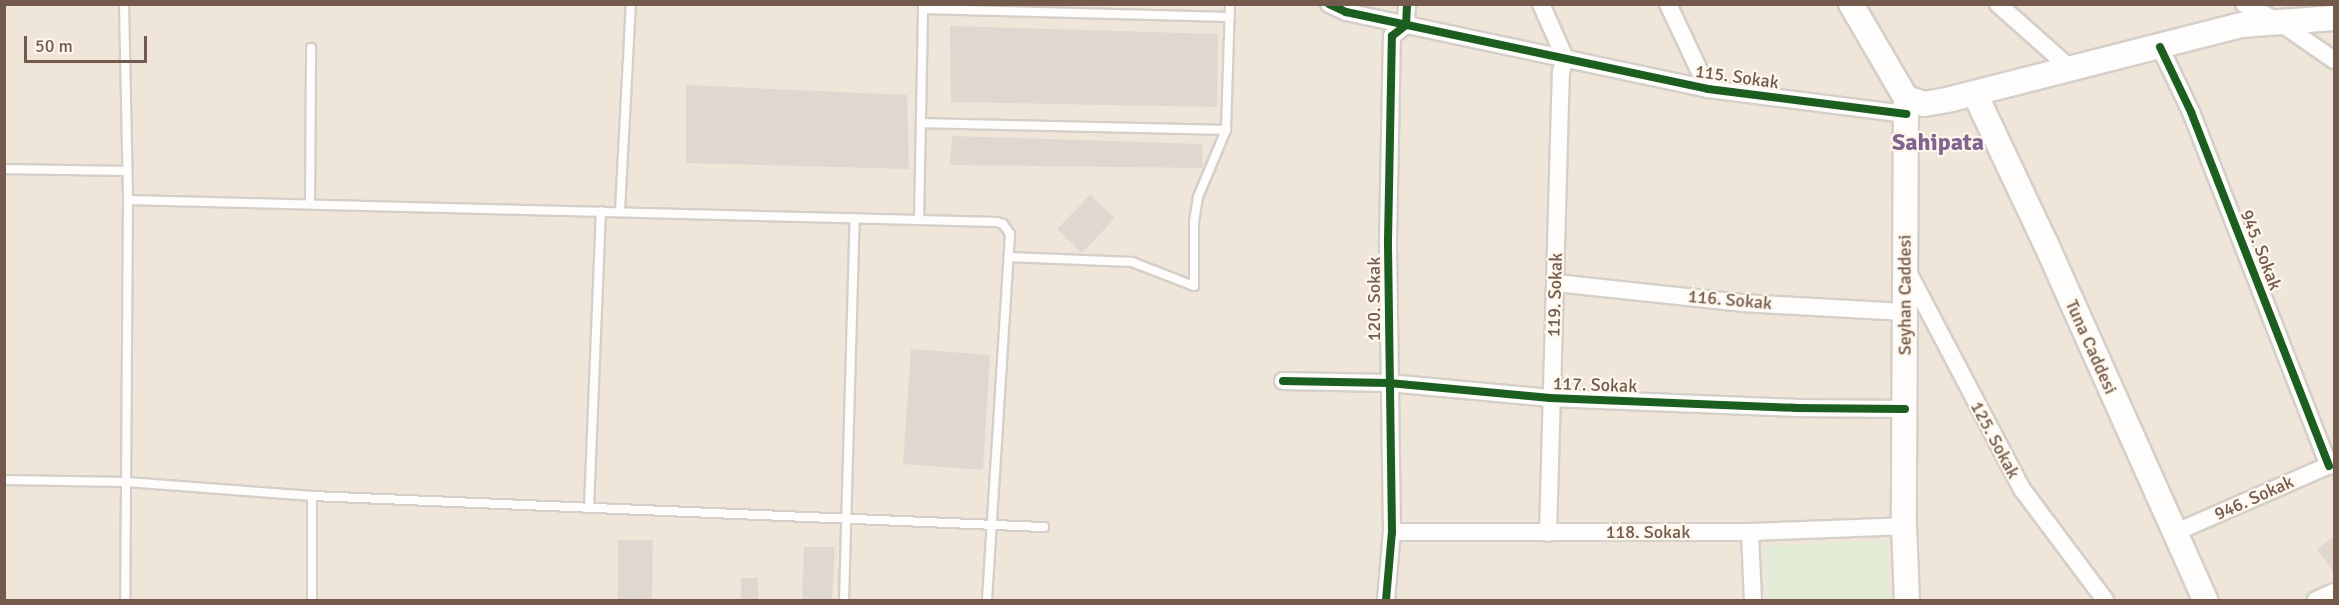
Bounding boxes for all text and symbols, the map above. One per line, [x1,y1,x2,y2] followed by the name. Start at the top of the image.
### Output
[27,24,150,62] scale bar
[35,35,73,57] text: 50 m
[1694,60,1780,94] street label: 115. Sokak
[1892,129,1984,157] district label: Sahipata
[2236,207,2286,293] street label: 945. Sokak
[1894,235,1916,355] street label: Seyhan Caddesi
[1543,252,1567,338] street label: 119. Sokak
[1363,257,1385,341] street label: 120. Sokak
[1687,286,1773,314] street label: 116. Sokak
[2061,297,2121,397] street label: Tuna Caddesi
[1552,373,1638,397] street label: 117. Sokak
[1966,398,2024,482] street label: 125. Sokak
[2211,471,2297,525] street label: 946. Sokak
[1606,521,1690,543] street label: 118. Sokak

